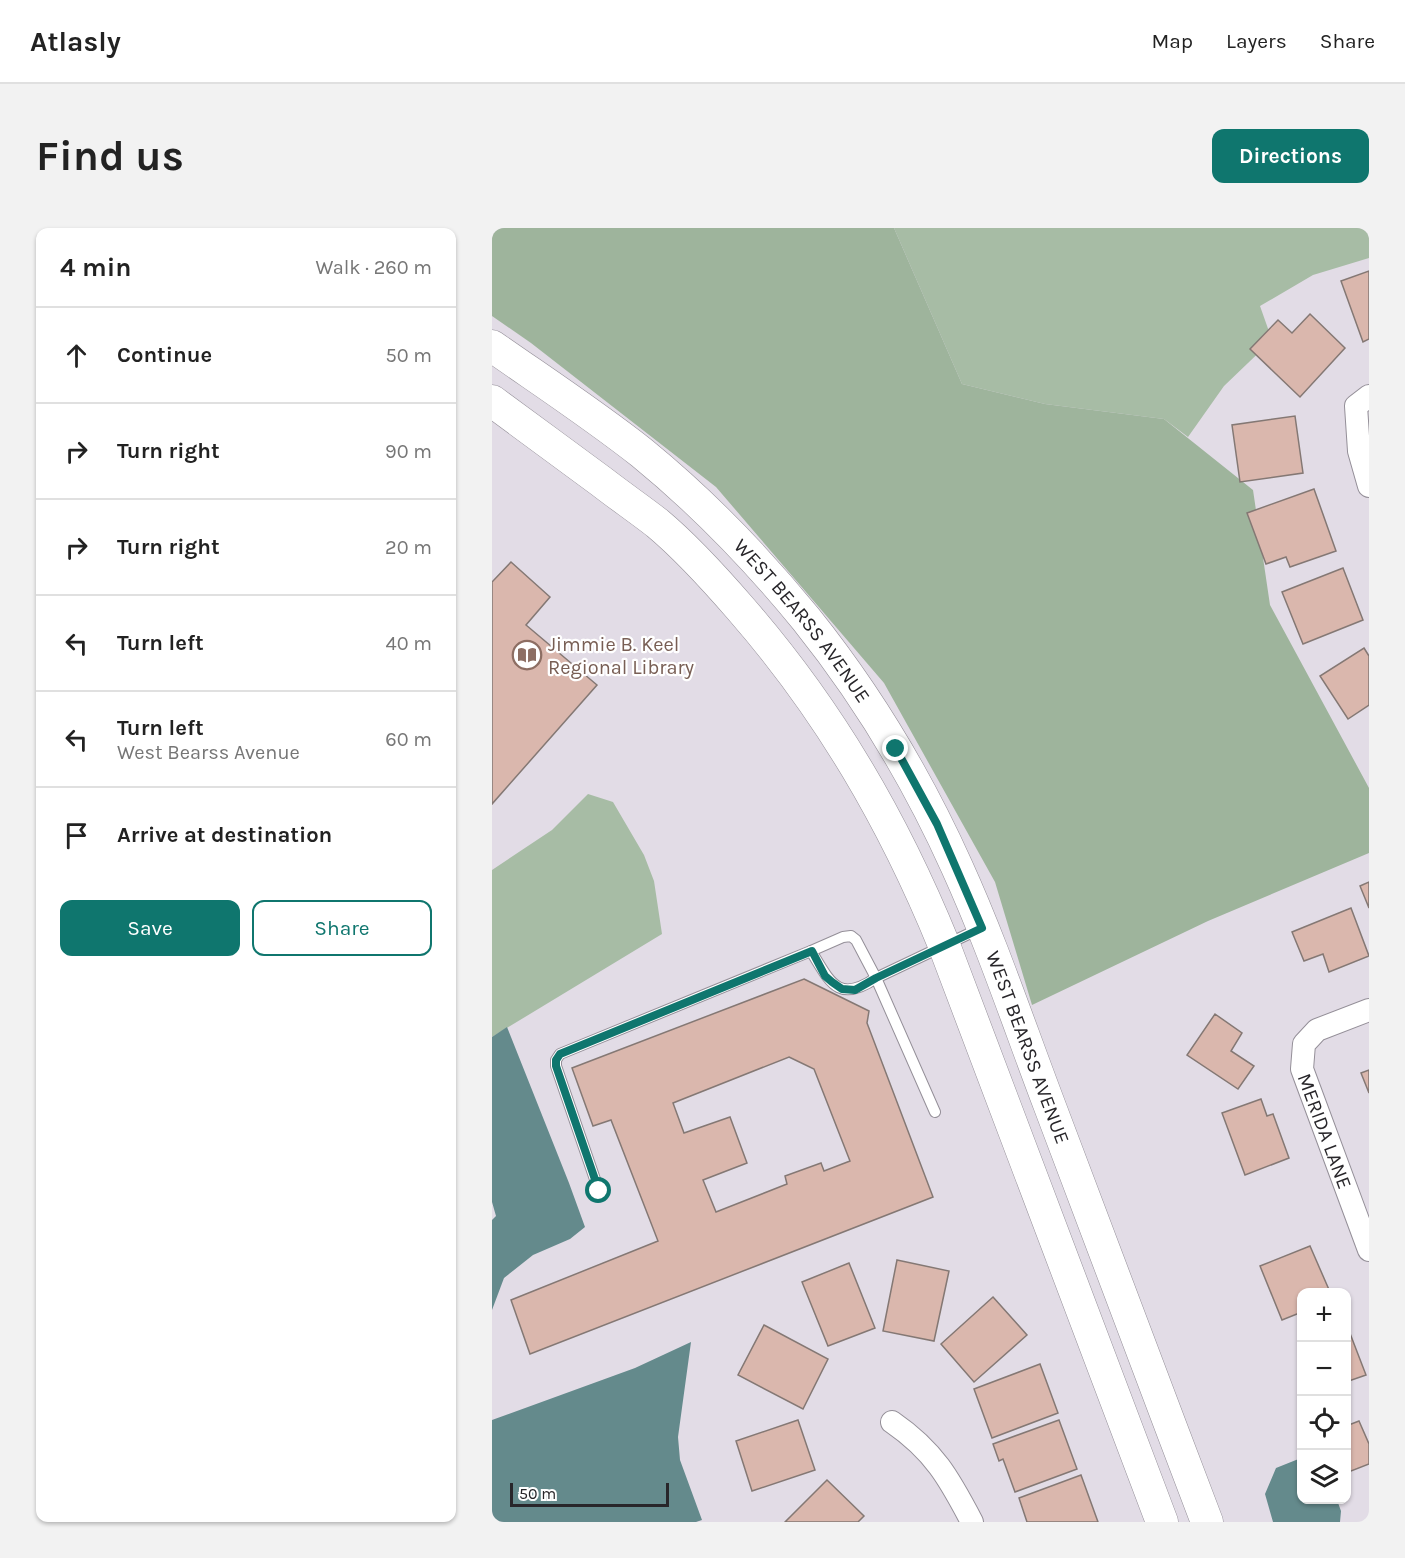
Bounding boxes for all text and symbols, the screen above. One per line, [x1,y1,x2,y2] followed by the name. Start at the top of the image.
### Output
[30,25,121,58] text: Atlasly
[1151,29,1193,53] text: Map
[1226,29,1287,53] text: Layers
[1320,29,1375,53] text: Share
[1212,129,1369,183] button: Directions
[36,131,184,181] text: Find us
[60,252,131,283] text: 4 min
[315,256,432,279] text: Walk · 260 m
[60,339,93,372] icon: ahead
[117,342,212,368] text: Continue
[385,344,432,367] text: 50 m
[60,435,93,468] icon: right
[117,438,220,464] text: Turn right
[385,440,432,463] text: 90 m
[60,531,93,564] icon: right
[117,534,220,560] text: Turn right
[729,534,875,707] street label: WEST BEARSS AVENUE
[385,536,432,559] text: 20 m
[60,627,93,660] icon: left
[117,630,204,656] text: Turn left
[386,632,432,655] text: 40 m
[548,633,694,679] place label: Jimmie B. Keel Regional Library
[511,639,543,671] library icon: Jimmie B. Keel Regional Library
[117,715,204,741] text: Turn left
[60,723,93,756] icon: left
[385,728,432,751] text: 60 m
[882,735,908,761] route end
[117,741,300,764] text: West Bearss Avenue
[60,819,93,852] icon: arrive
[117,822,332,848] text: Arrive at destination
[60,900,240,956] button: Save
[252,900,432,956] button: Share
[981,948,1074,1147] street label: WEST BEARSS AVENUE
[1293,1070,1356,1192] street label: MERIDA LANE
[585,1177,611,1203] route start
[1297,1288,1351,1504] map controls
[1297,1288,1351,1342] button: +
[1297,1342,1351,1396] button: −
[1297,1396,1351,1450] button: locate
[1297,1450,1351,1504] button: layers
[510,1480,669,1508] scale bar
[519,1484,556,1503] text: 50 m

